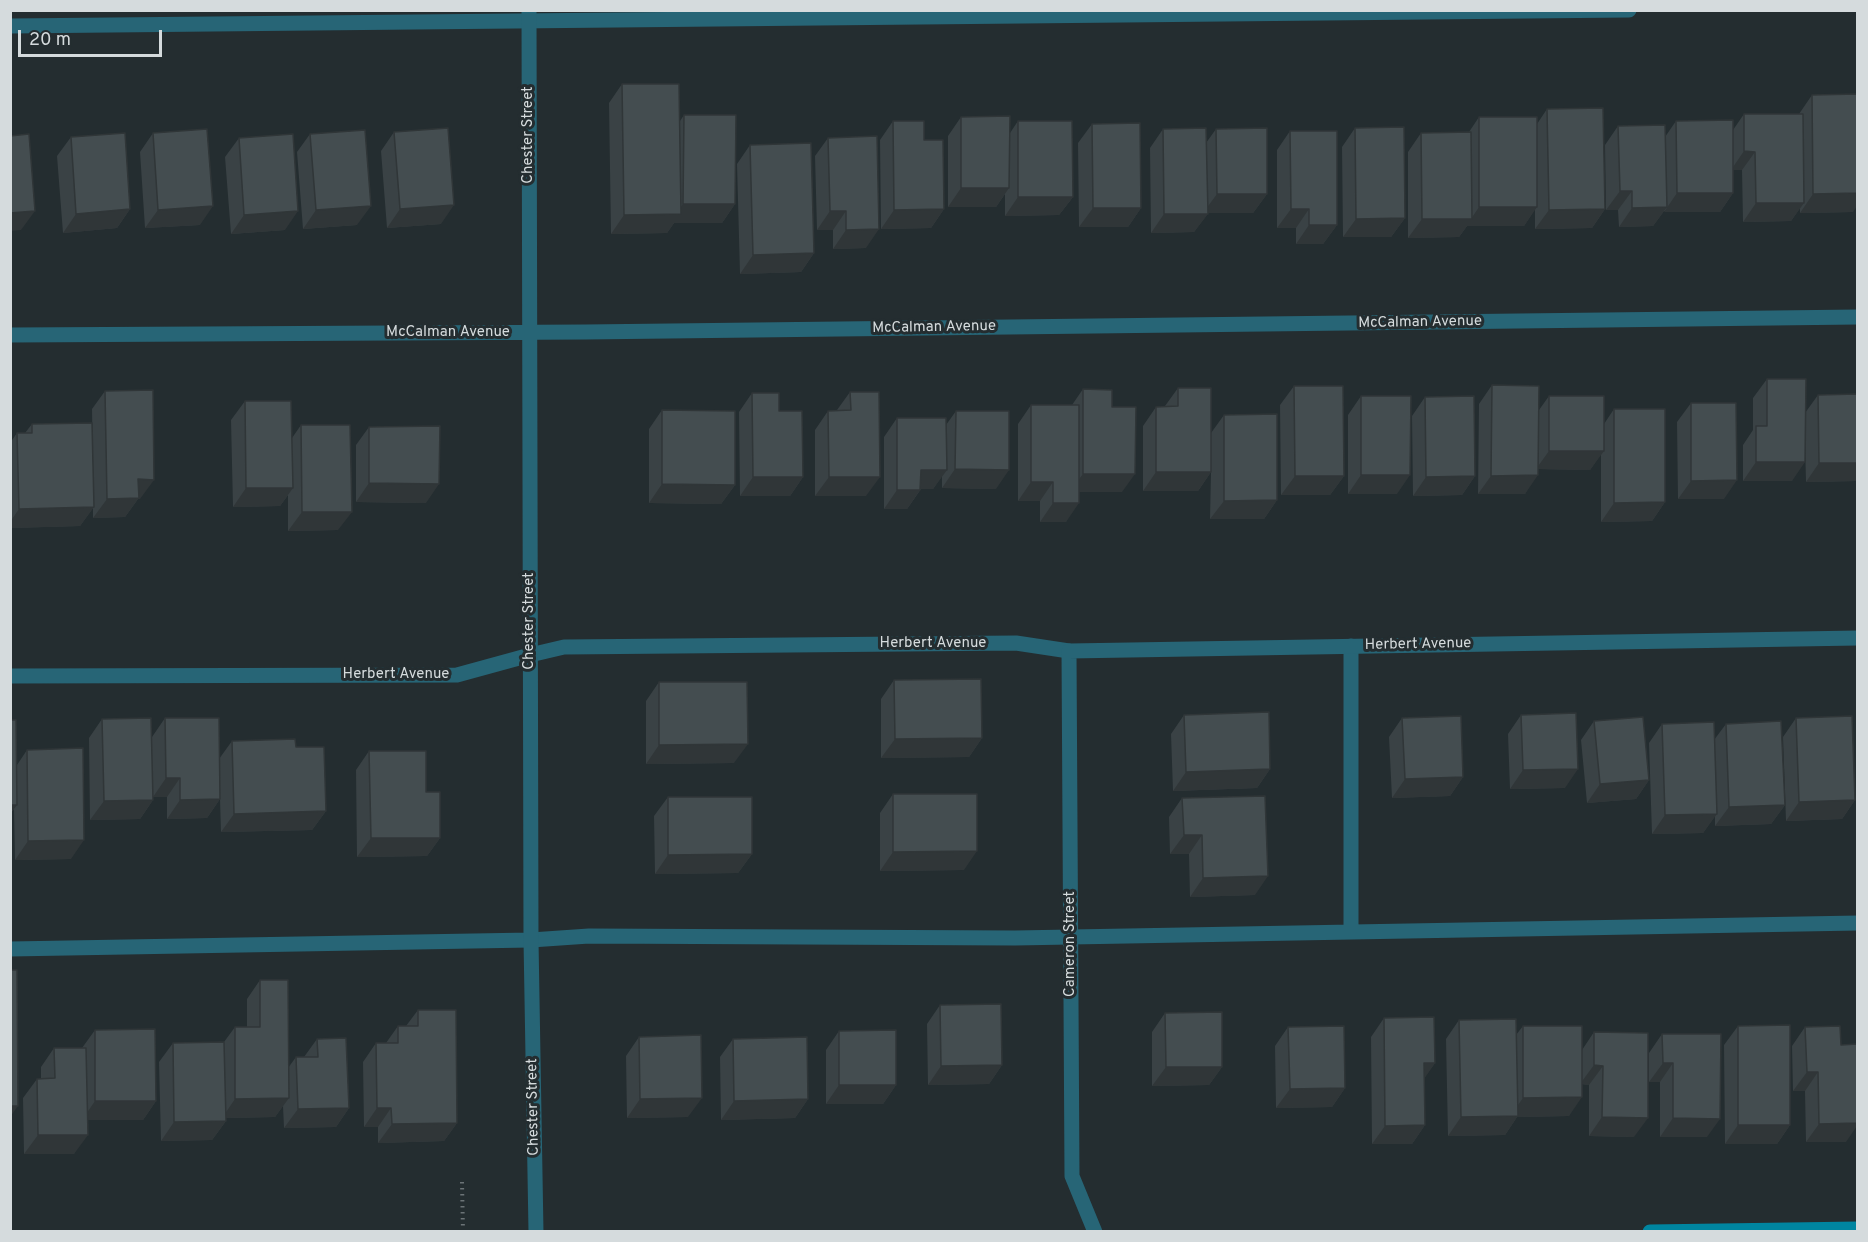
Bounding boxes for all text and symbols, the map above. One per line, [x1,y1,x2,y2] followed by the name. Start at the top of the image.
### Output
[21,18,165,56] scale bar
[29,29,71,52] text: 20 m
[520,86,538,184] street label: Chester Street
[1358,313,1482,333] street label: McCalman Avenue
[872,318,996,338] street label: McCalman Avenue
[386,324,510,342] street label: McCalman Avenue
[521,572,539,670] street label: Chester Street
[880,635,986,653] street label: Herbert Avenue
[1364,635,1472,655] street label: Herbert Avenue
[343,666,449,684] street label: Herbert Avenue
[1062,891,1080,997] street label: Cameron Street
[524,1058,544,1156] street label: Chester Street

